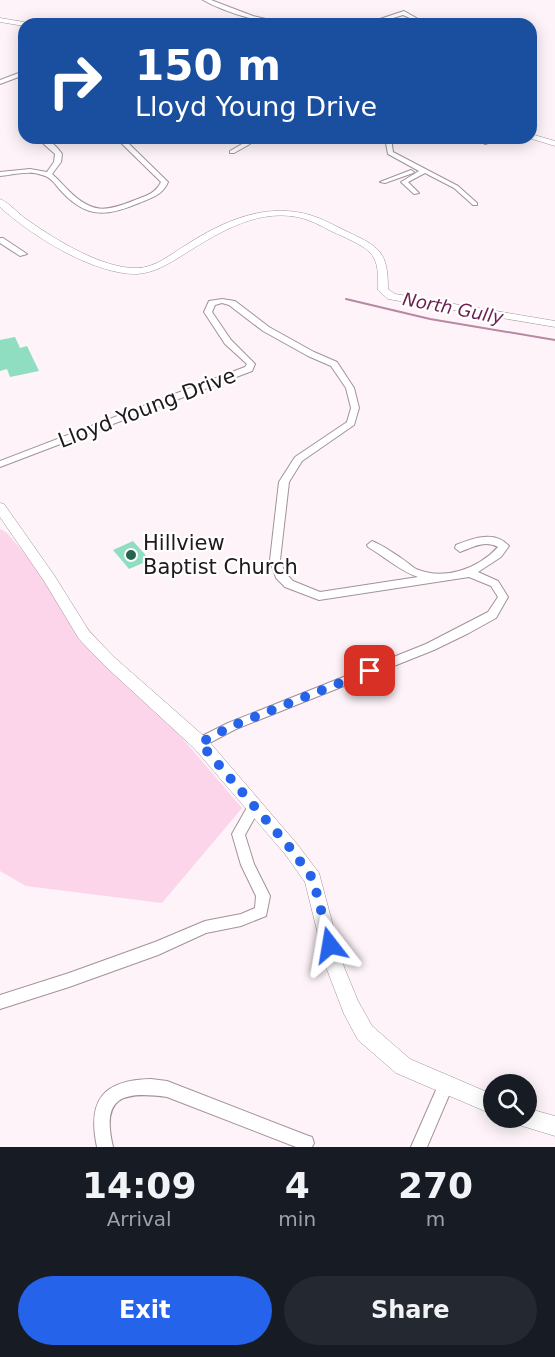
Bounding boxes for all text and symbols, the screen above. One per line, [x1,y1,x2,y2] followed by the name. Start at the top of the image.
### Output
[135,41,281,90] text: 150 m
[36,42,114,120] icon: right
[135,91,377,122] text: Lloyd Young Drive
[401,288,505,328] water label: North Gully
[55,363,239,453] street label: Lloyd Young Drive
[143,531,298,579] place label: Hillview Baptist Church
[124,548,138,562] marker: Hillview Baptist Church
[344,645,395,696] pin
[353,654,386,687] icon: arrive
[298,913,362,977] position arrow
[483,1074,537,1128] map controls
[483,1074,537,1128] button: search
[82,1165,196,1206] text: 14:09
[285,1165,310,1206] text: 4
[398,1165,473,1206] text: 270
[107,1207,172,1231] text: Arrival
[278,1207,316,1231] text: min
[426,1207,445,1231] text: m
[18,1276,272,1345] button: Exit
[284,1276,537,1345] button: Share

